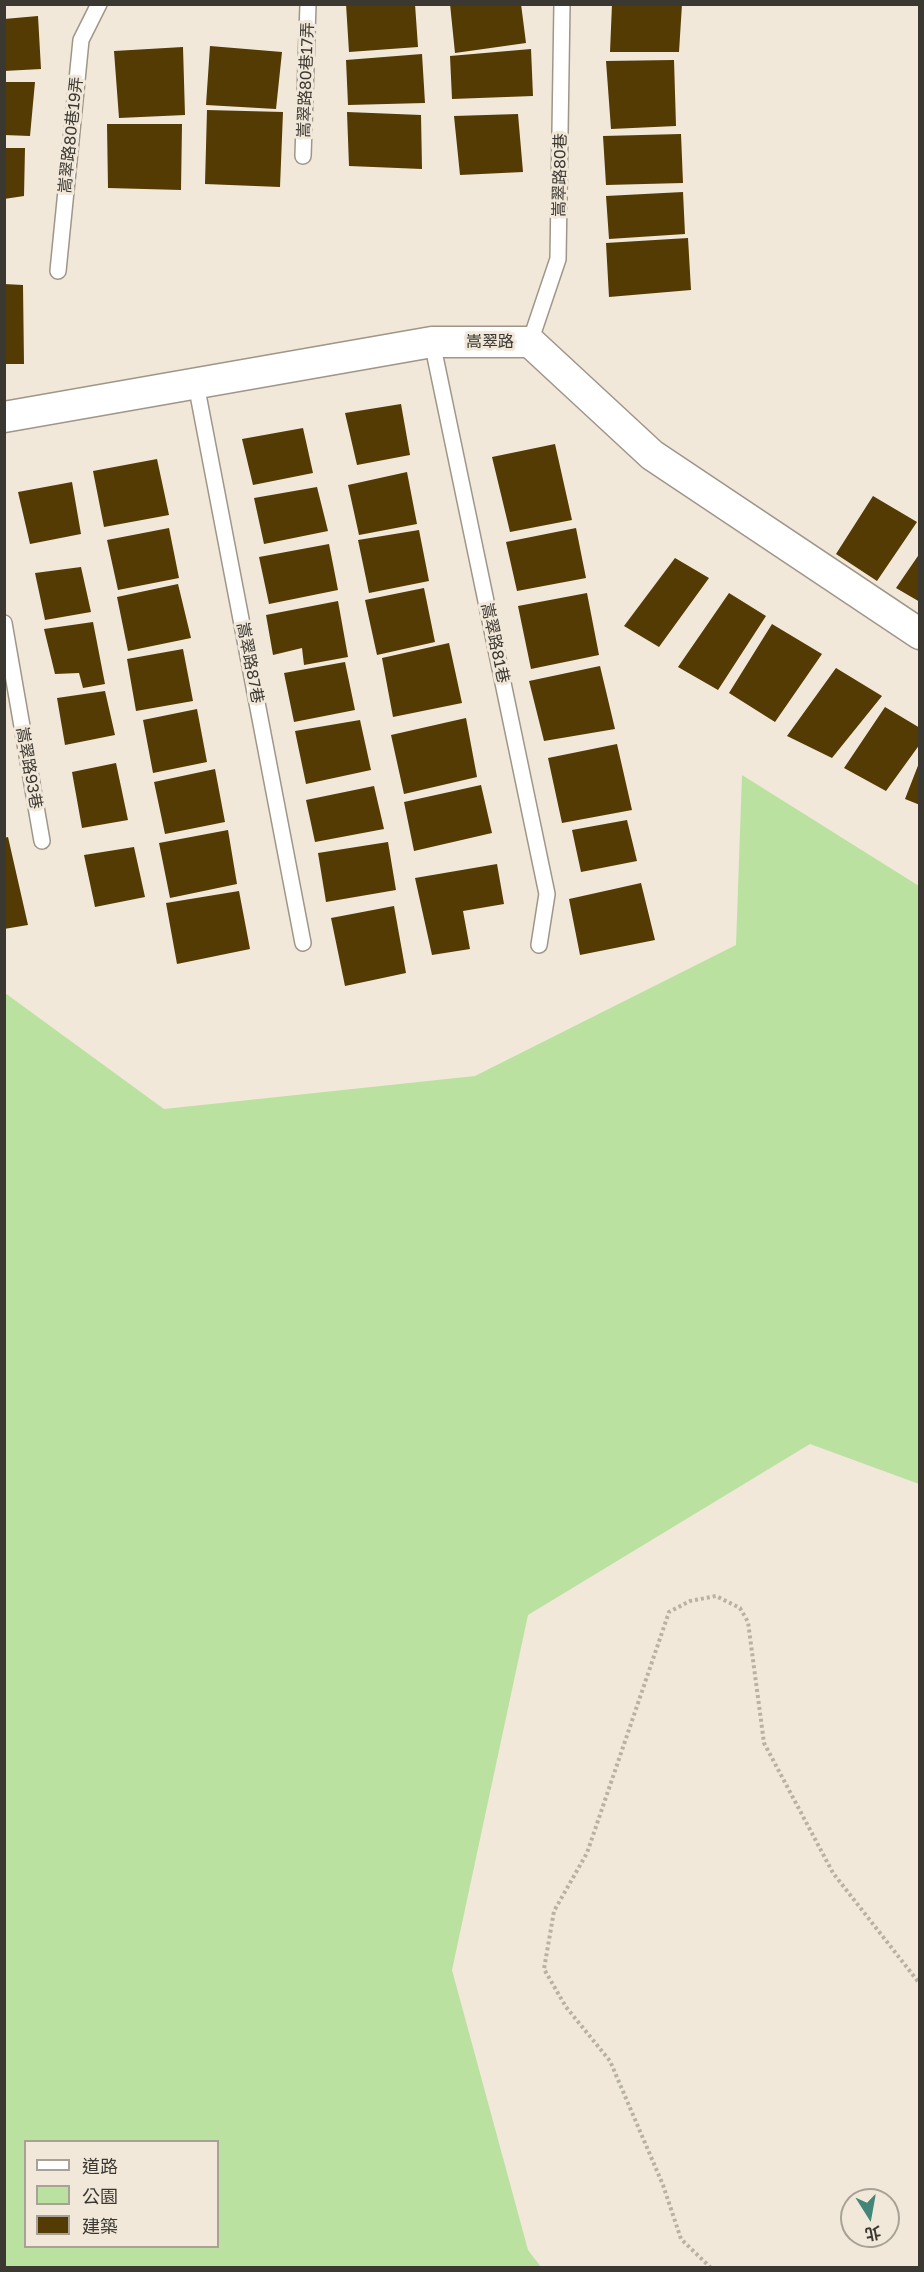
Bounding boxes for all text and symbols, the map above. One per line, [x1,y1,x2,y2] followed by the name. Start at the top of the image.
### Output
[294,22,318,138] street label: 嵩翠路80巷17弄
[55,76,87,194] street label: 嵩翠路80巷19弄
[550,133,570,217] street label: 嵩翠路80巷
[466,332,514,352] street label: 嵩翠路
[477,601,513,685] street label: 嵩翠路81巷
[233,621,267,705] street label: 嵩翠路87巷
[12,725,46,811] street label: 嵩翠路93巷
[24,2140,219,2248] legend
[82,2155,118,2177] text: 道路
[82,2185,118,2207] text: 公園
[840,2188,900,2248] north arrow
[82,2215,118,2237] text: 建築
[863,2222,883,2245] text: 北

